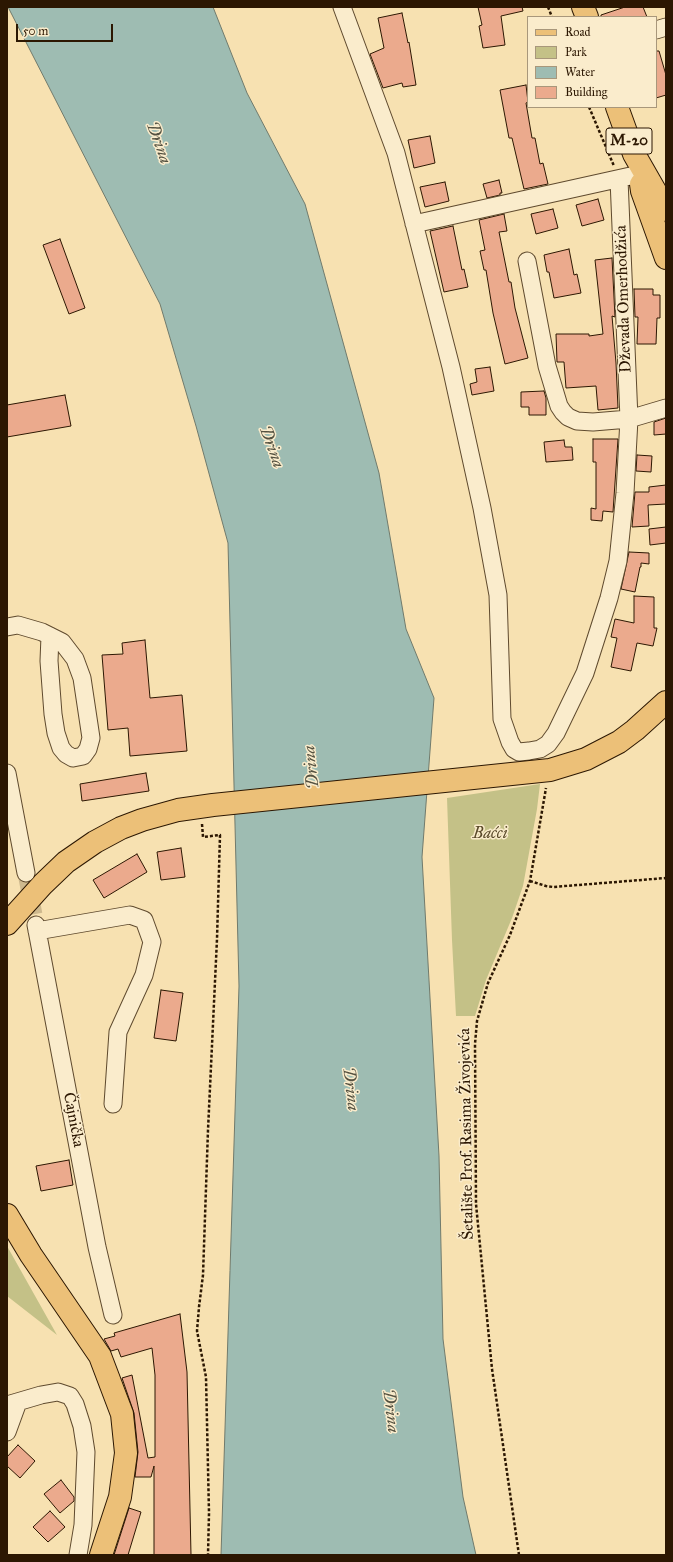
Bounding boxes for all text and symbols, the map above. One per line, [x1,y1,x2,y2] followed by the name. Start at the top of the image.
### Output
[18,16,115,42] scale bar
[527,16,657,108] legend
[23,24,48,38] text: 50 m
[565,25,591,39] text: Road
[565,45,587,59] text: Park
[565,65,595,79] text: Water
[565,85,607,99] text: Building
[141,119,175,167] water label: Drina
[606,128,652,154] road number: M-20
[612,225,636,373] street label: Dževada Omerhodžića
[254,423,288,471] water label: Drina
[300,744,324,790] water label: Drina
[473,824,507,844] park label: Baćci
[456,1028,478,1240] street label: Šetalište Prof. Rasima Živojevića
[337,1066,363,1112] water label: Drina
[58,1091,88,1149] street label: Čajnička
[377,1388,403,1434] water label: Drina

